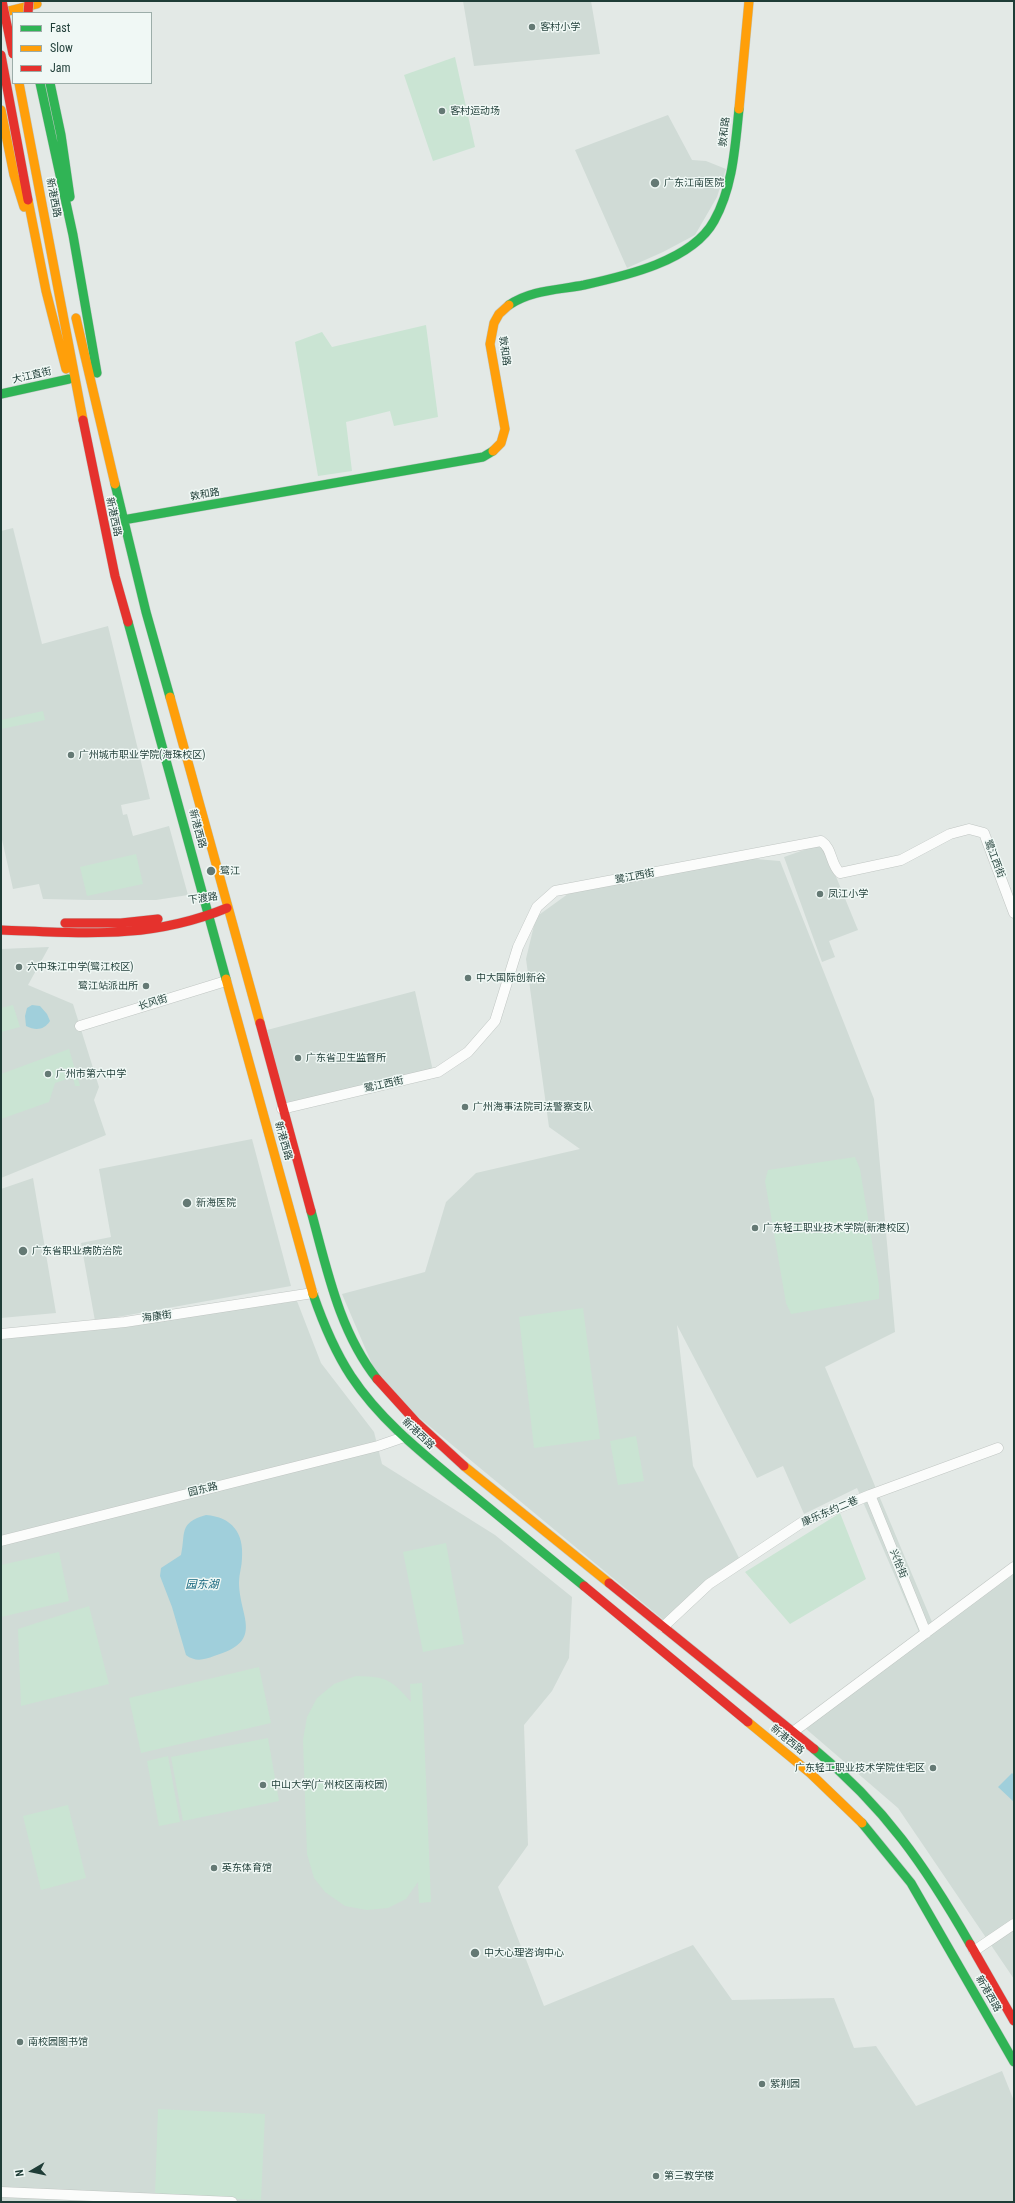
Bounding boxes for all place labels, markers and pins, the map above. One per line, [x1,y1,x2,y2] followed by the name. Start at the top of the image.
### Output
[540,21,580,33] place label: 客村小学
[527,22,537,32] marker: 客村小学
[450,105,500,117] place label: 客村运动场
[437,106,447,116] marker: 客村运动场
[649,177,661,189] marker: 广东江南医院
[664,177,724,189] place label: 广东江南医院
[79,749,205,761] place label: 广州城市职业学院(海珠校区)
[66,750,76,760] marker: 广州城市职业学院(海珠校区)
[205,865,217,877] marker: 鹭江
[220,865,240,877] place label: 鹭江
[828,888,868,900] place label: 凤江小学
[815,889,825,899] marker: 凤江小学
[27,961,133,973] place label: 六中珠江中学(鹭江校区)
[14,962,24,972] marker: 六中珠江中学(鹭江校区)
[476,972,546,984] place label: 中大国际创新谷
[463,973,473,983] marker: 中大国际创新谷
[78,980,138,992] place label: 鹭江站派出所
[141,981,151,991] marker: 鹭江站派出所
[306,1052,386,1064] place label: 广东省卫生监督所
[293,1053,303,1063] marker: 广东省卫生监督所
[56,1068,126,1080] place label: 广州市第六中学
[43,1069,53,1079] marker: 广州市第六中学
[473,1101,593,1113] place label: 广州海事法院司法警察支队
[460,1102,470,1112] marker: 广州海事法院司法警察支队
[181,1197,193,1209] marker: 新海医院
[196,1197,236,1209] place label: 新海医院
[763,1222,909,1234] place label: 广东轻工职业技术学院(新港校区)
[750,1223,760,1233] marker: 广东轻工职业技术学院(新港校区)
[17,1245,29,1257] marker: 广东省职业病防治院
[32,1245,122,1257] place label: 广东省职业病防治院
[795,1762,925,1774] place label: 广东轻工职业技术学院住宅区
[928,1763,938,1773] marker: 广东轻工职业技术学院住宅区
[271,1779,387,1791] place label: 中山大学(广州校区南校园)
[258,1780,268,1790] marker: 中山大学(广州校区南校园)
[222,1862,272,1874] place label: 英东体育馆
[209,1863,219,1873] marker: 英东体育馆
[469,1947,481,1959] marker: 中大心理咨询中心
[484,1947,564,1959] place label: 中大心理咨询中心
[28,2036,88,2048] place label: 南校园图书馆
[15,2037,25,2047] marker: 南校园图书馆
[770,2078,800,2090] place label: 紫荆园
[757,2079,767,2089] marker: 紫荆园
[664,2170,714,2182] place label: 第三教学楼
[651,2171,661,2181] marker: 第三教学楼

